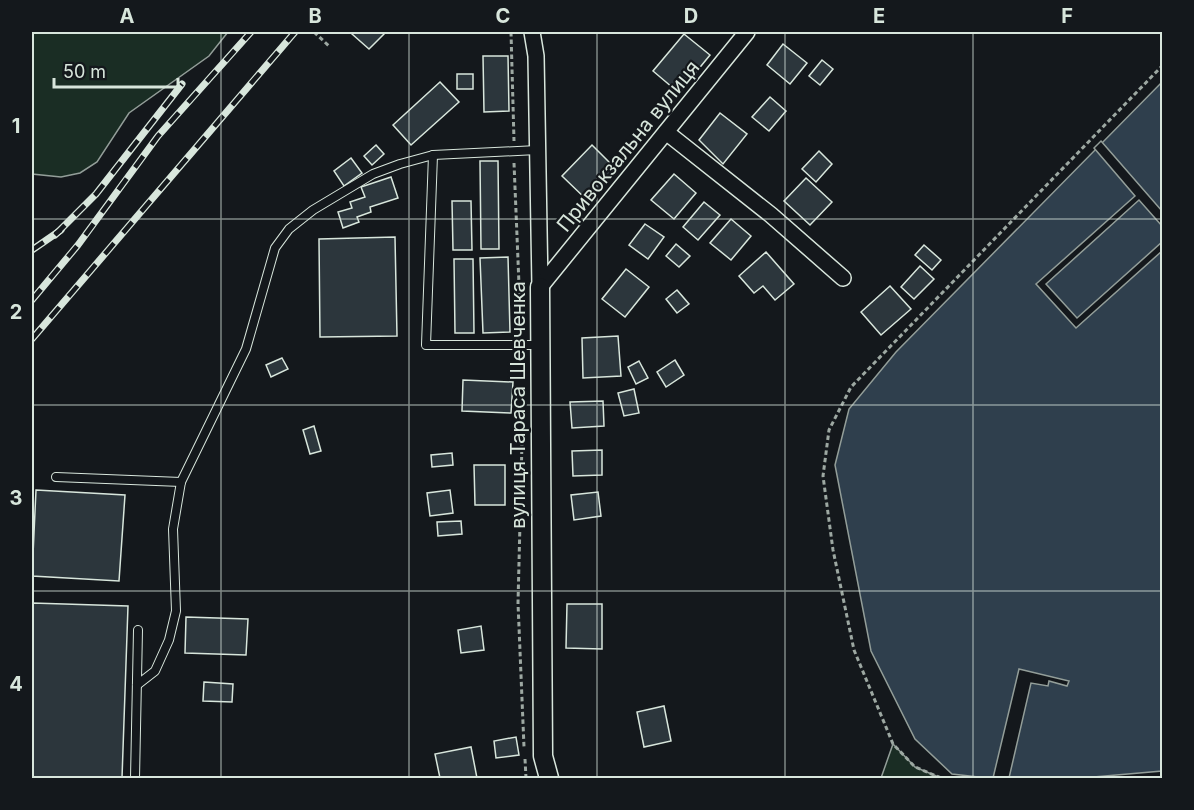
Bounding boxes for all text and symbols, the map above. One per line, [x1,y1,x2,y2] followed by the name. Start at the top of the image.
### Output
[120,4,135,28] text: A
[308,4,322,28] text: B
[496,4,510,28] text: C
[684,4,698,28] text: D
[873,4,885,28] text: E
[1061,4,1073,28] text: F
[54,51,178,89] scale bar
[552,56,704,236] street label: Привокзальна вулиця
[63,61,106,82] text: 50 m
[12,114,20,138] text: 1
[506,281,530,529] street label: вулиця Тараса Шевченка
[10,300,22,324] text: 2
[10,486,22,510] text: 3
[9,672,23,696] text: 4

